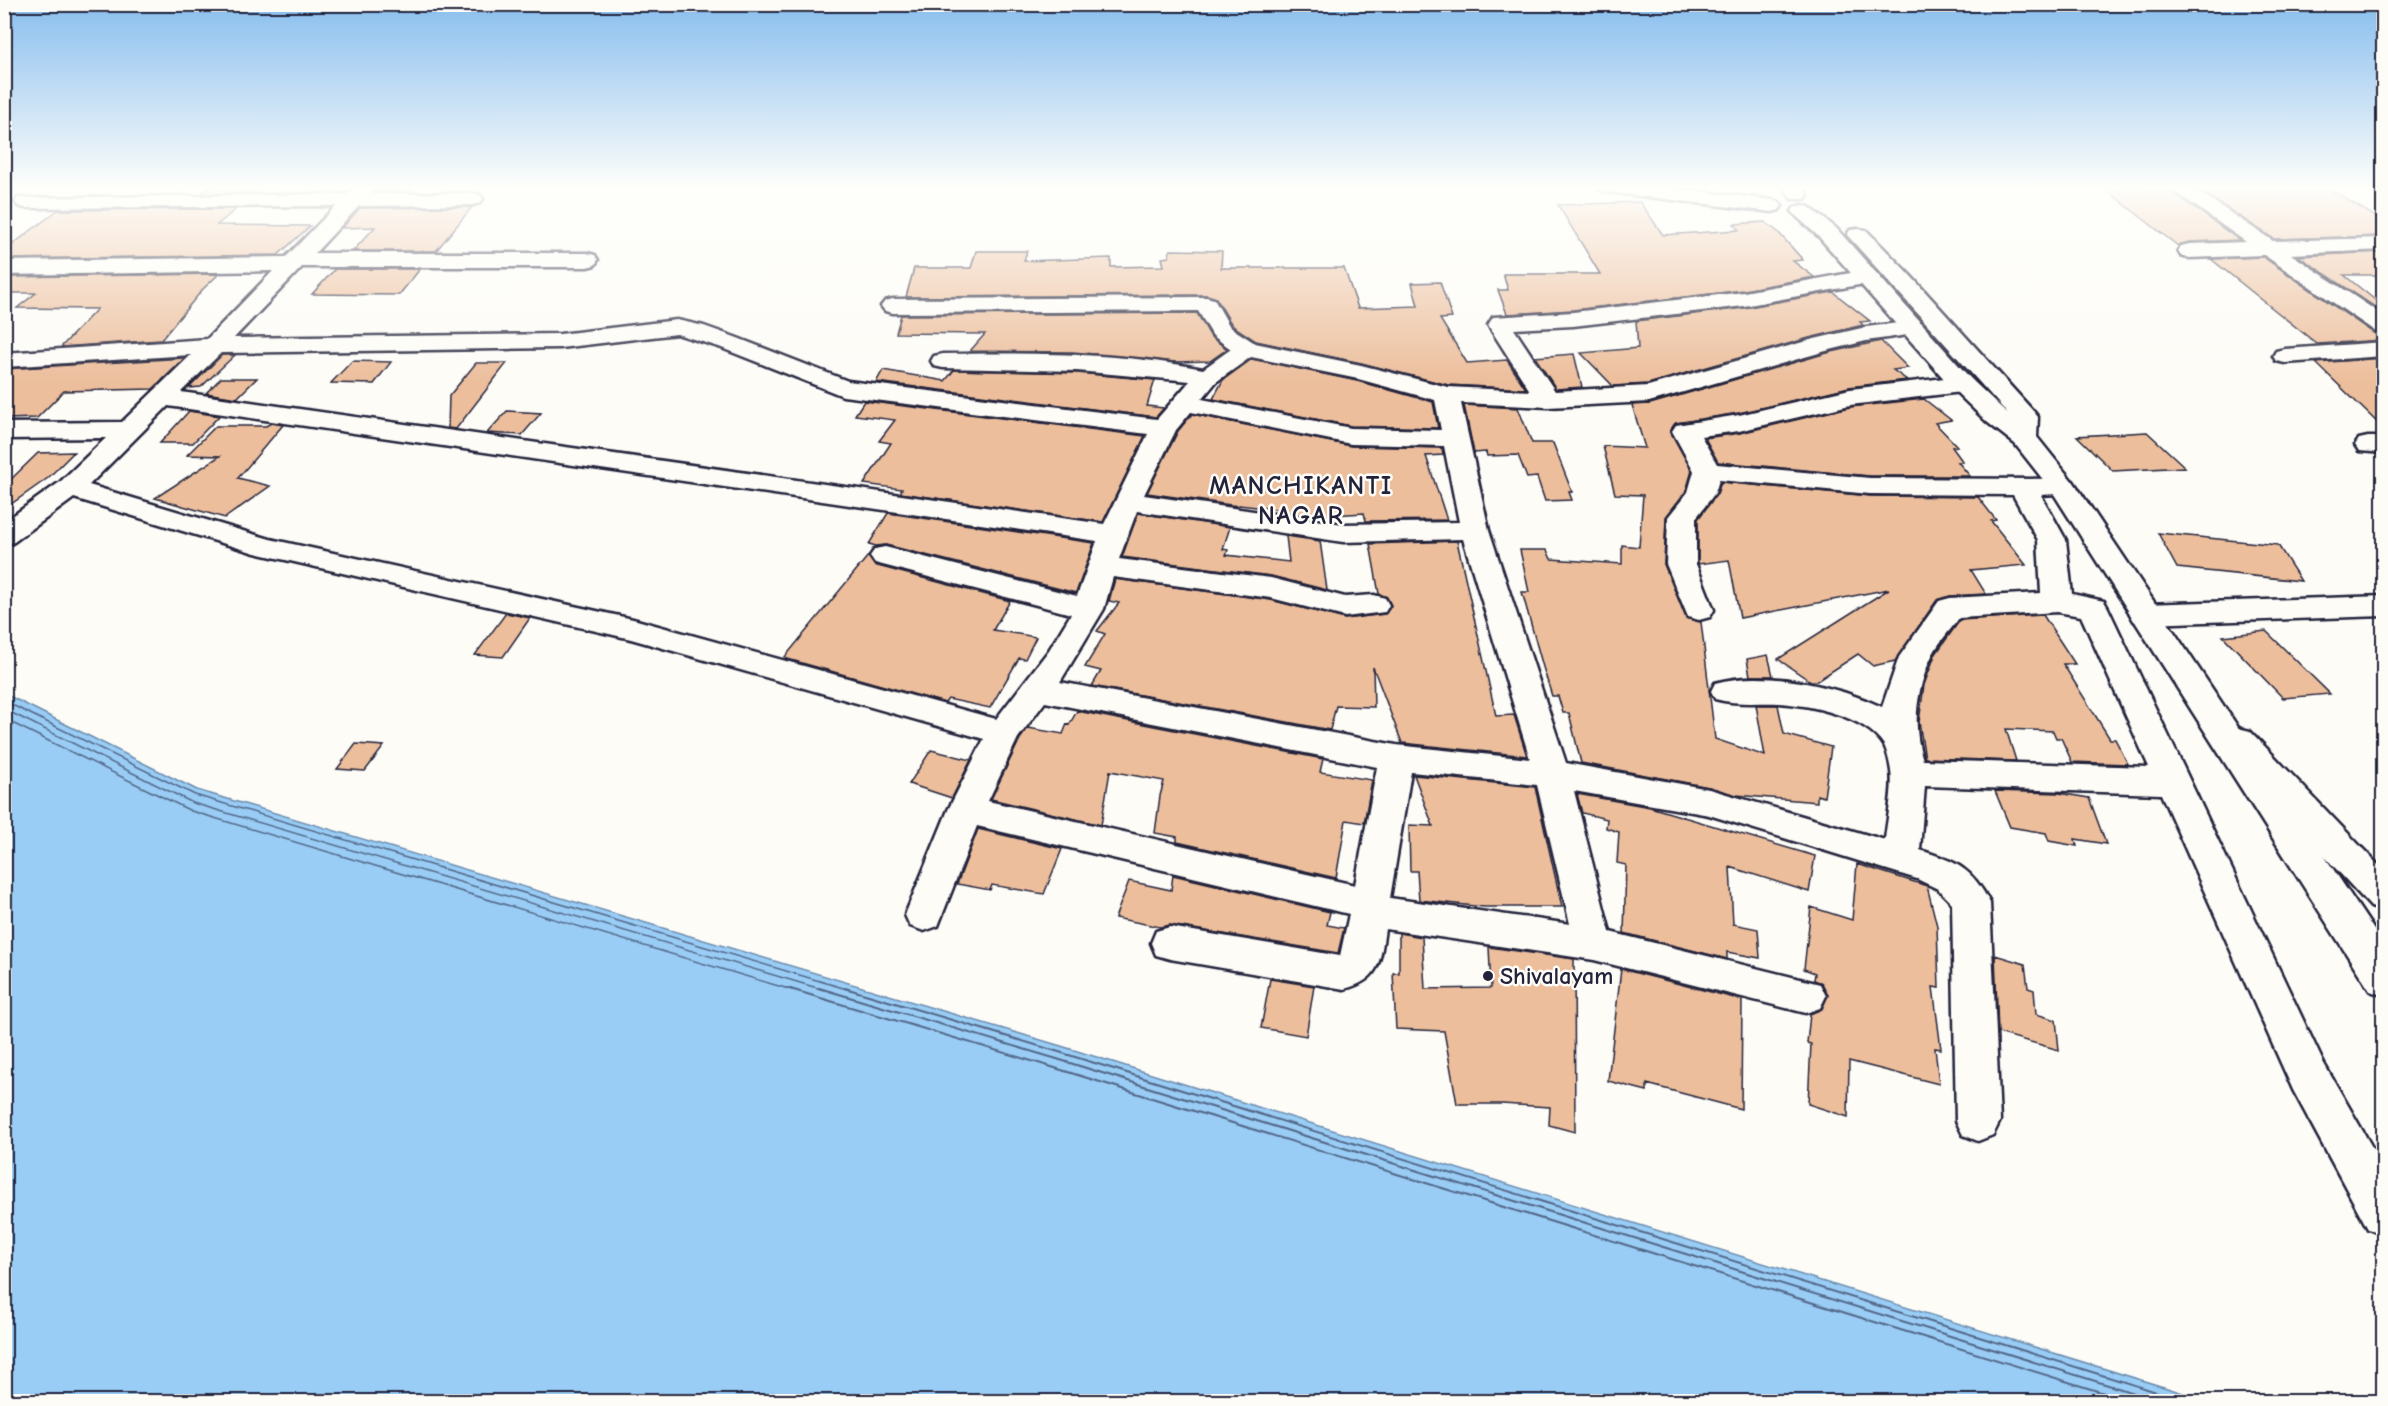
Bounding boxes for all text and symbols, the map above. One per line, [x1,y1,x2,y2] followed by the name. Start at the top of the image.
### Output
[1209,471,1393,531] district label: MANCHIKANTI NAGAR
[1500,962,1613,990] place label: Shivalayam
[1481,969,1495,983] marker: Shivalayam

